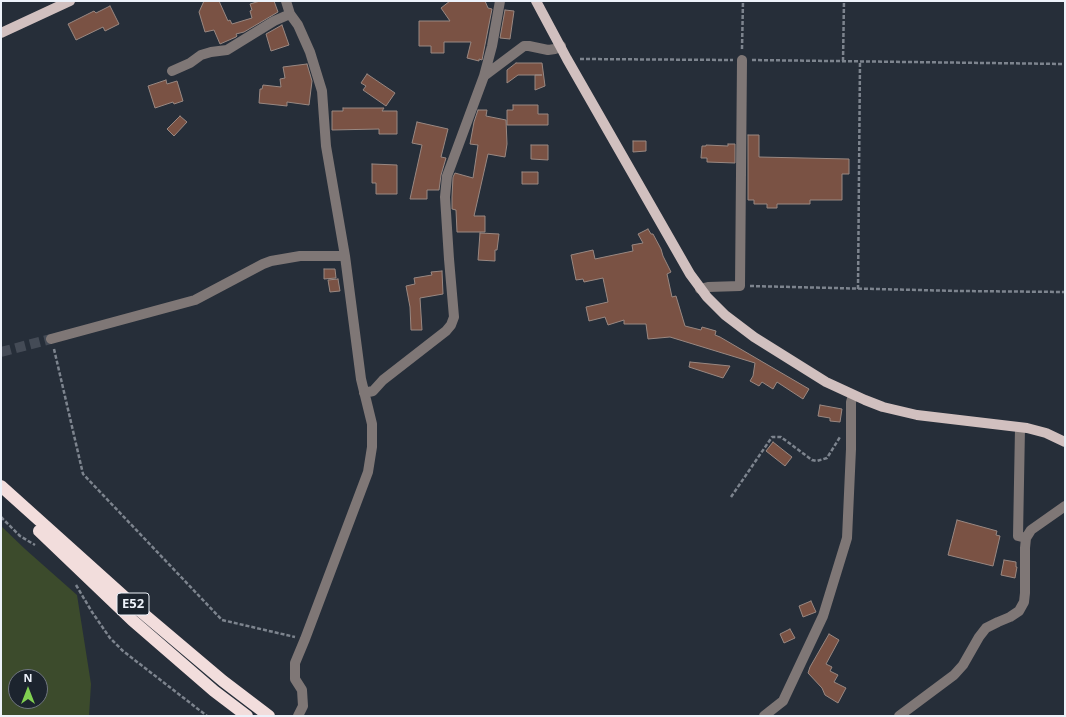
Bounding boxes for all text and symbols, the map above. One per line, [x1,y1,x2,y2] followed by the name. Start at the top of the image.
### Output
[117,593,149,615] road number: E52
[8,669,48,709] north arrow
[24,670,32,685] text: N

